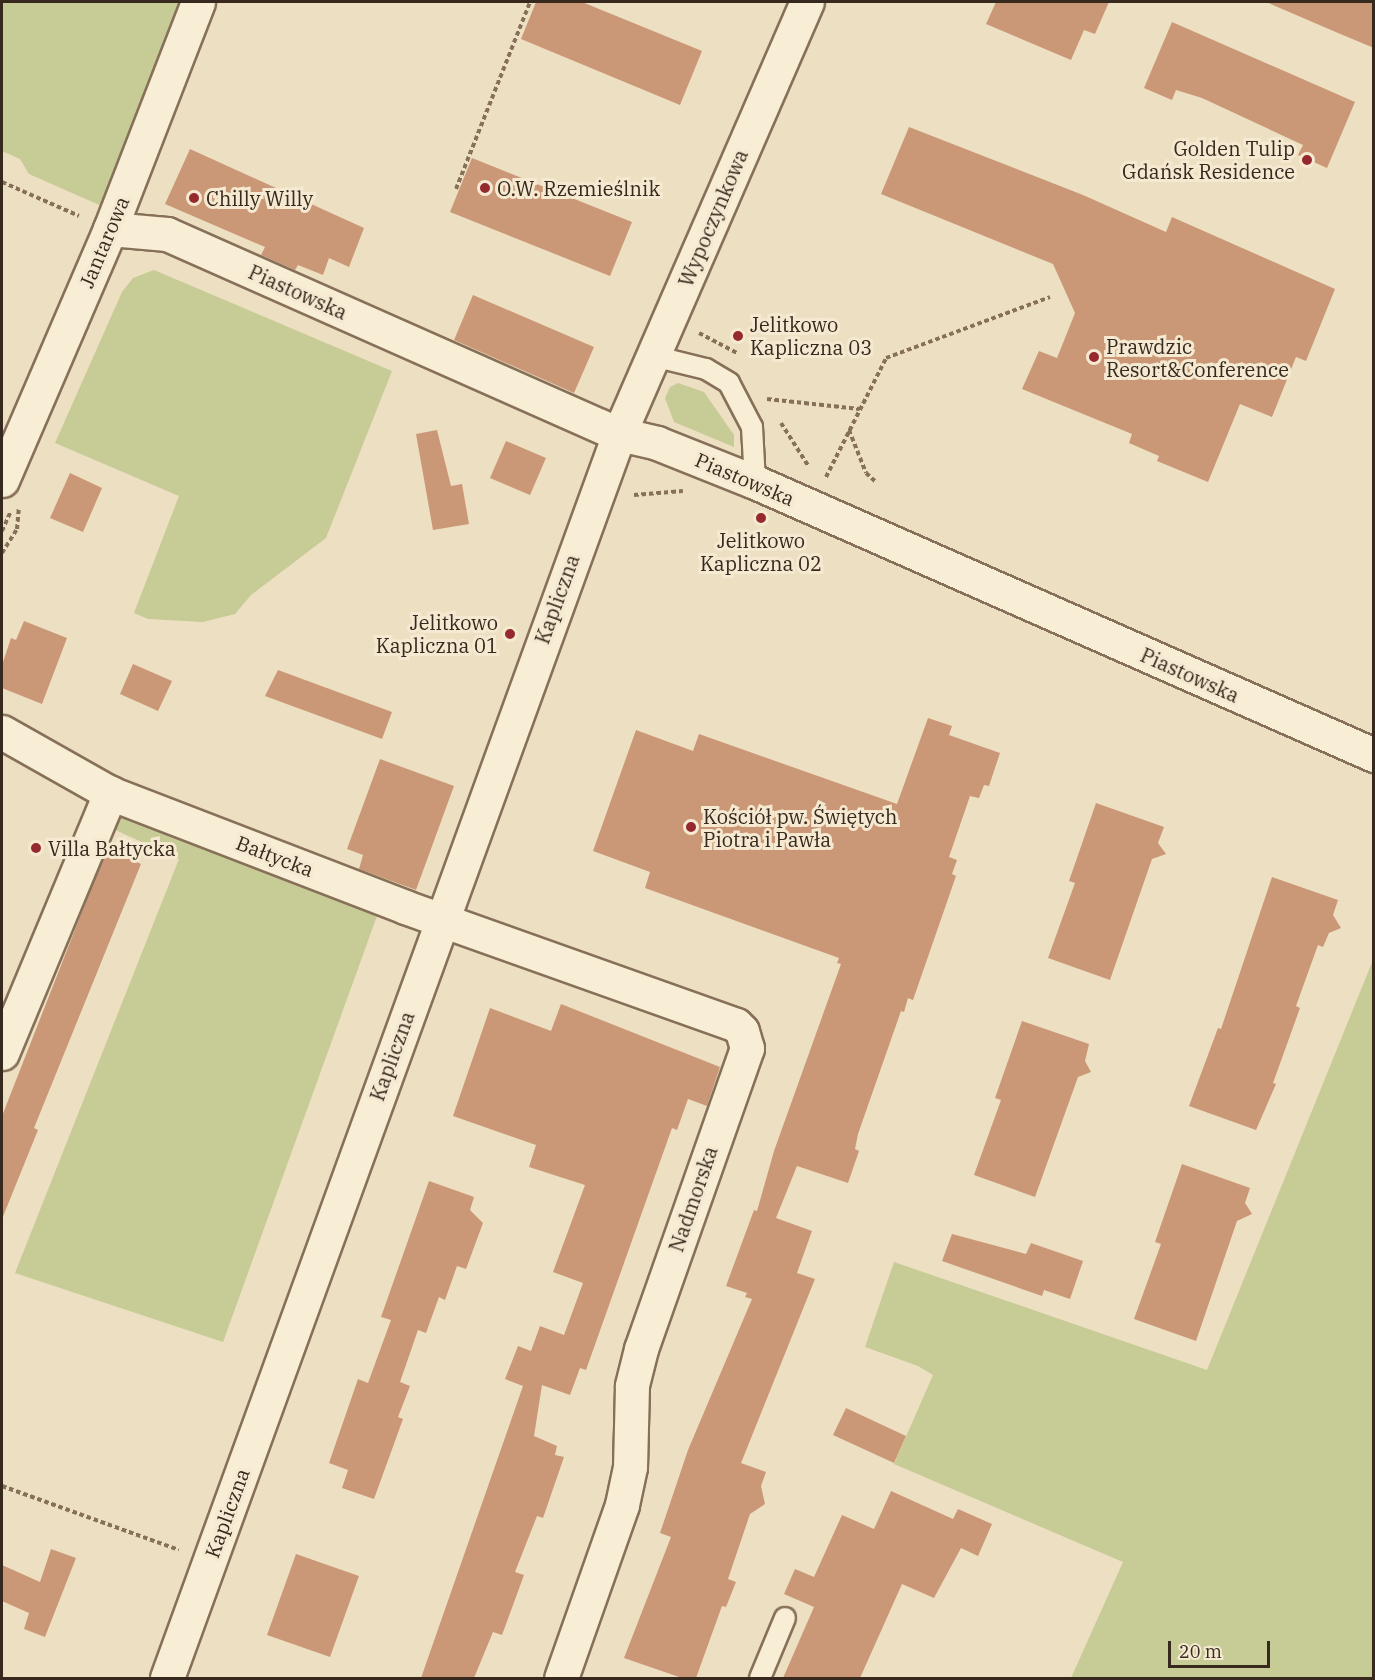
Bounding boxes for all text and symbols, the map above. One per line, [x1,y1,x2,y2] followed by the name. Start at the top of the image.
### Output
[1122,136,1295,183] place label: Golden Tulip Gdańsk Residence
[673,146,753,290] street label: Wypoczynkowa
[1300,153,1314,167] marker: Golden Tulip Gdańsk Residence
[497,176,660,200] place label: O.W. Rzemieślnik
[478,181,492,195] marker: O.W. Rzemieślnik
[206,186,313,210] place label: Chilly Willy
[187,191,201,205] marker: Chilly Willy
[74,193,134,291] street label: Jantarowa
[245,260,351,324] street label: Piastowska
[750,312,872,359] place label: Jelitkowo Kapliczna 03
[731,329,745,343] marker: Jelitkowo Kapliczna 03
[1106,334,1289,381] place label: Prawdzic Resort&Conference
[1087,350,1101,364] marker: Prawdzic Resort&Conference
[692,447,798,511] street label: Piastowska
[754,511,768,525] marker: Jelitkowo Kapliczna 02
[700,528,822,575] place label: Jelitkowo Kapliczna 02
[530,551,584,647] street label: Kapliczna
[376,610,498,657] place label: Jelitkowo Kapliczna 01
[503,627,517,641] marker: Jelitkowo Kapliczna 01
[1137,643,1243,707] street label: Piastowska
[703,804,898,851] place label: Kościół pw. Świętych Piotra i Pawła
[684,820,698,834] marker: Kościół pw. Świętych Piotra i Pawła
[233,830,317,882] street label: Bałtycka
[48,836,176,860] place label: Villa Bałtycka
[29,841,43,855] marker: Villa Bałtycka
[365,1008,419,1104] street label: Kapliczna
[664,1143,722,1255] street label: Nadmorska
[200,1465,254,1561] street label: Kapliczna
[1171,1629,1273,1667] scale bar
[1179,1640,1222,1663] text: 20 m

